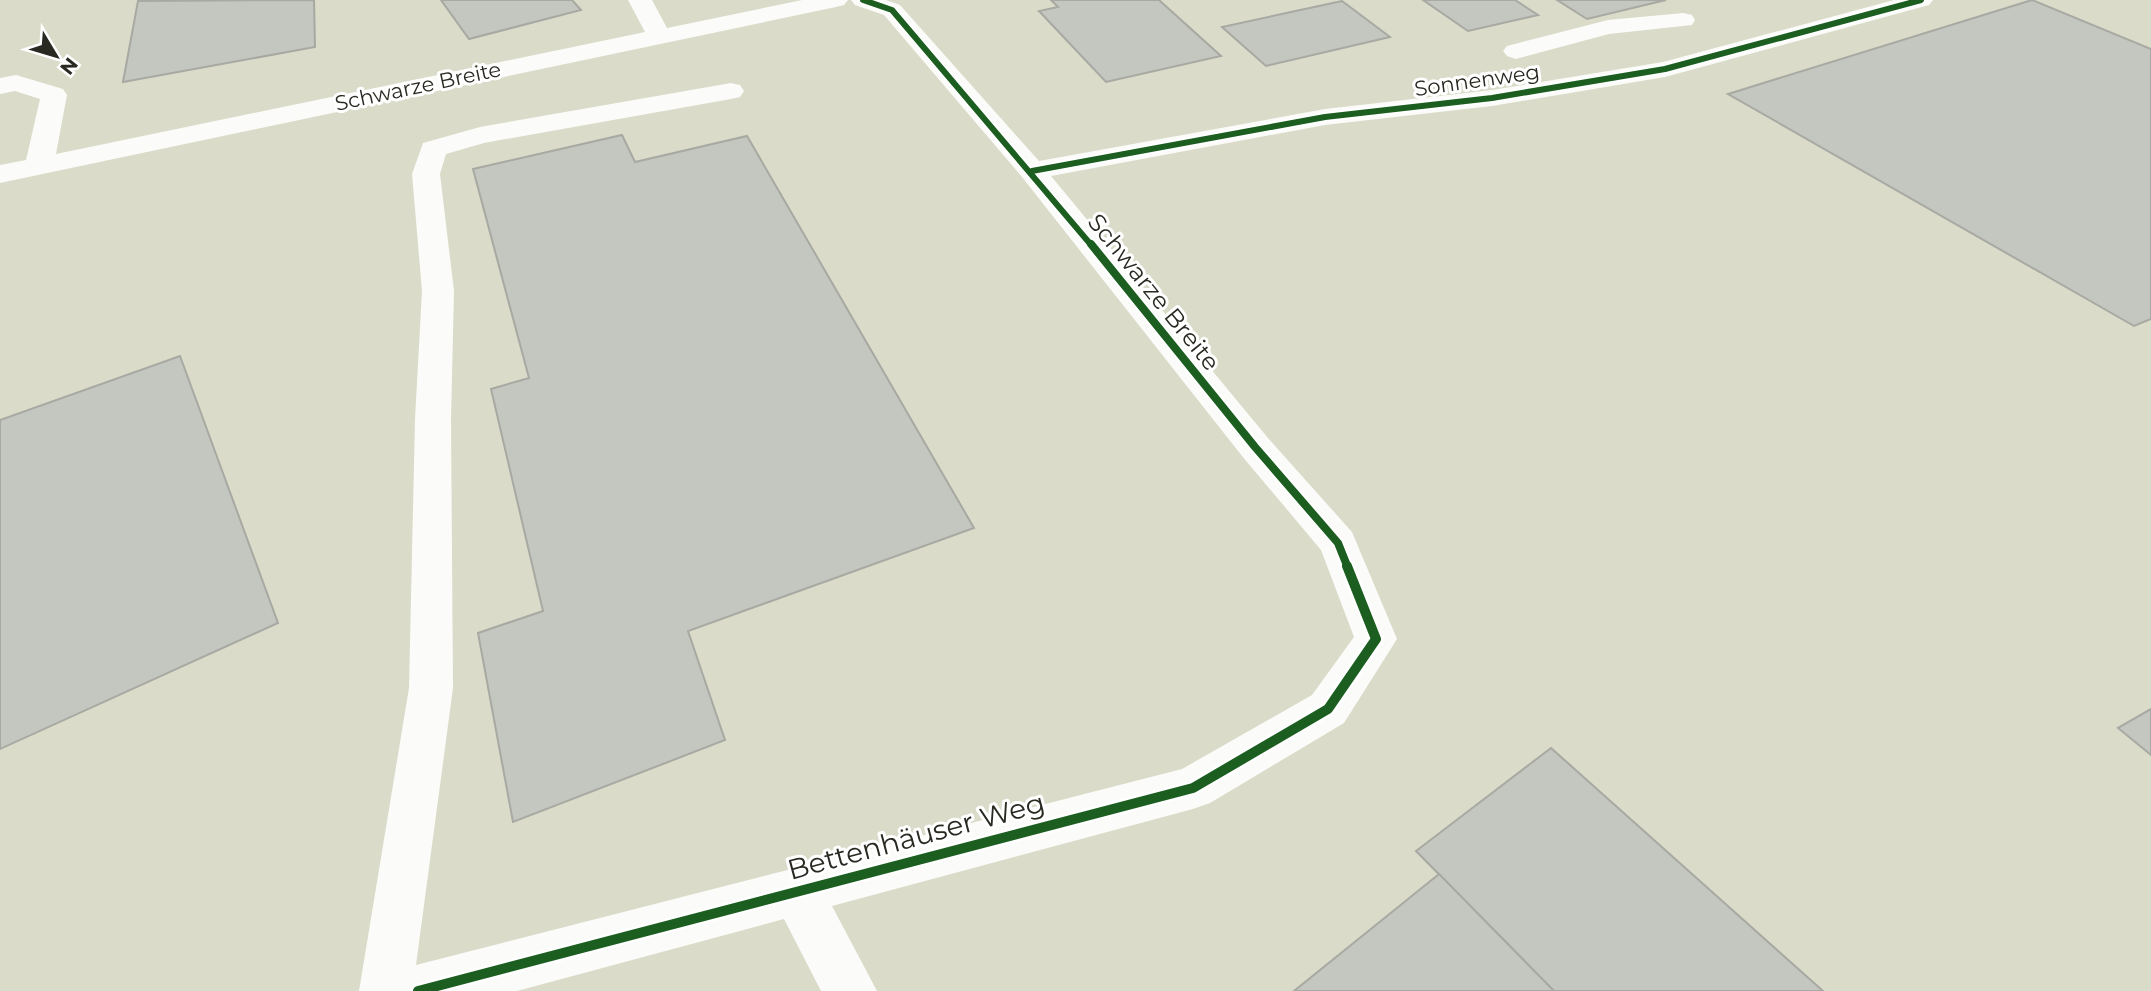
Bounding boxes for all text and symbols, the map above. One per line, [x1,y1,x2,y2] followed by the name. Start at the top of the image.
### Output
[21,21,91,91] north arrow
[55,53,83,79] text: N
[333,56,503,116] street label: Schwarze Breite
[1413,59,1541,101] street label: Sonnenweg
[1082,208,1226,376] street label: Schwarze Breite
[784,785,1048,887] street label: Bettenhäuser Weg

